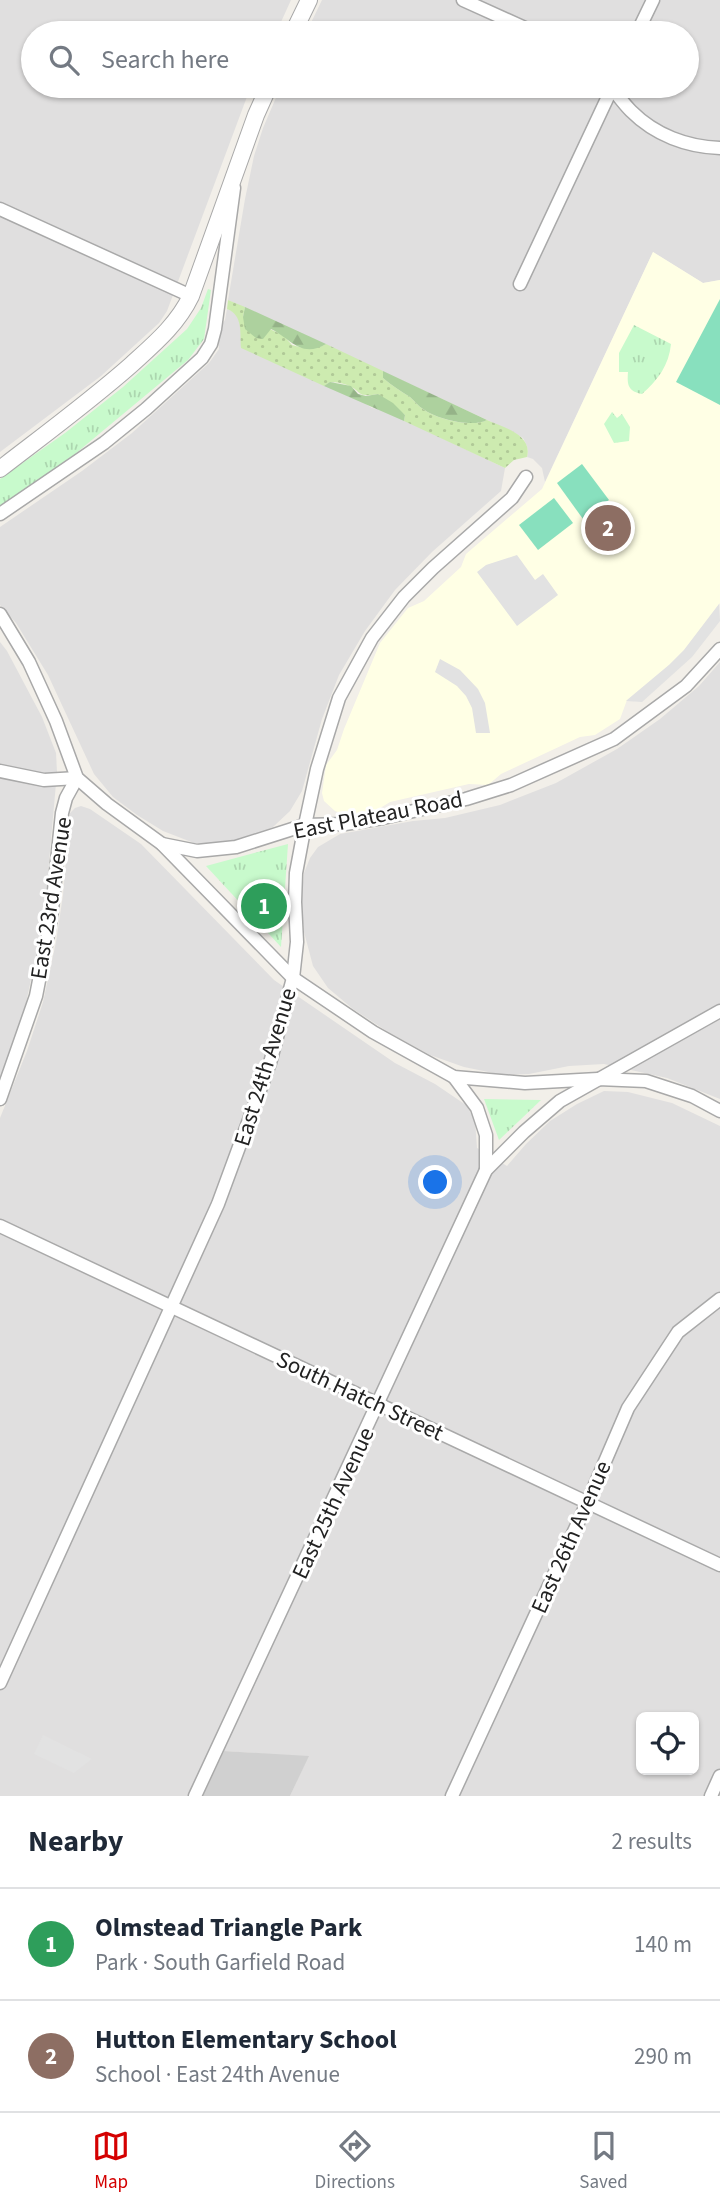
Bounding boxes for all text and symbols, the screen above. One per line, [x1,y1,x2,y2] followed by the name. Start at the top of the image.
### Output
[21,21,699,98] search box
[45,41,83,79] icon: search
[101,41,229,78] text: Search here
[585,502,631,554] pin: 2
[290,782,466,848] street label: East Plateau Road
[22,814,80,982] street label: East 23rd Avenue
[241,880,287,932] pin: 1
[225,984,305,1150] street label: East 24th Avenue
[418,1165,452,1199] your location
[271,1343,449,1449] street label: South Hatch Street
[283,1422,383,1584] street label: East 25th Avenue
[523,1455,619,1619] street label: East 26th Avenue
[636,1712,699,1775] map controls
[636,1712,699,1775] button: locate
[28,1820,123,1863] text: Nearby
[612,1825,692,1858] text: 2 results
[95,1909,362,1946] text: Olmstead Triangle Park
[45,1928,57,1961] text: 1
[634,1928,692,1961] text: 140 m
[95,1946,345,1979] text: Park · South Garfield Road
[95,2021,397,2058] text: Hutton Elementary School
[45,2040,57,2073] text: 2
[634,2040,692,2073] text: 290 m
[95,2058,340,2091] text: School · East 24th Avenue
[92,2127,130,2196] tab: Map
[315,2127,395,2196] tab: Directions
[579,2127,628,2196] tab: Saved

